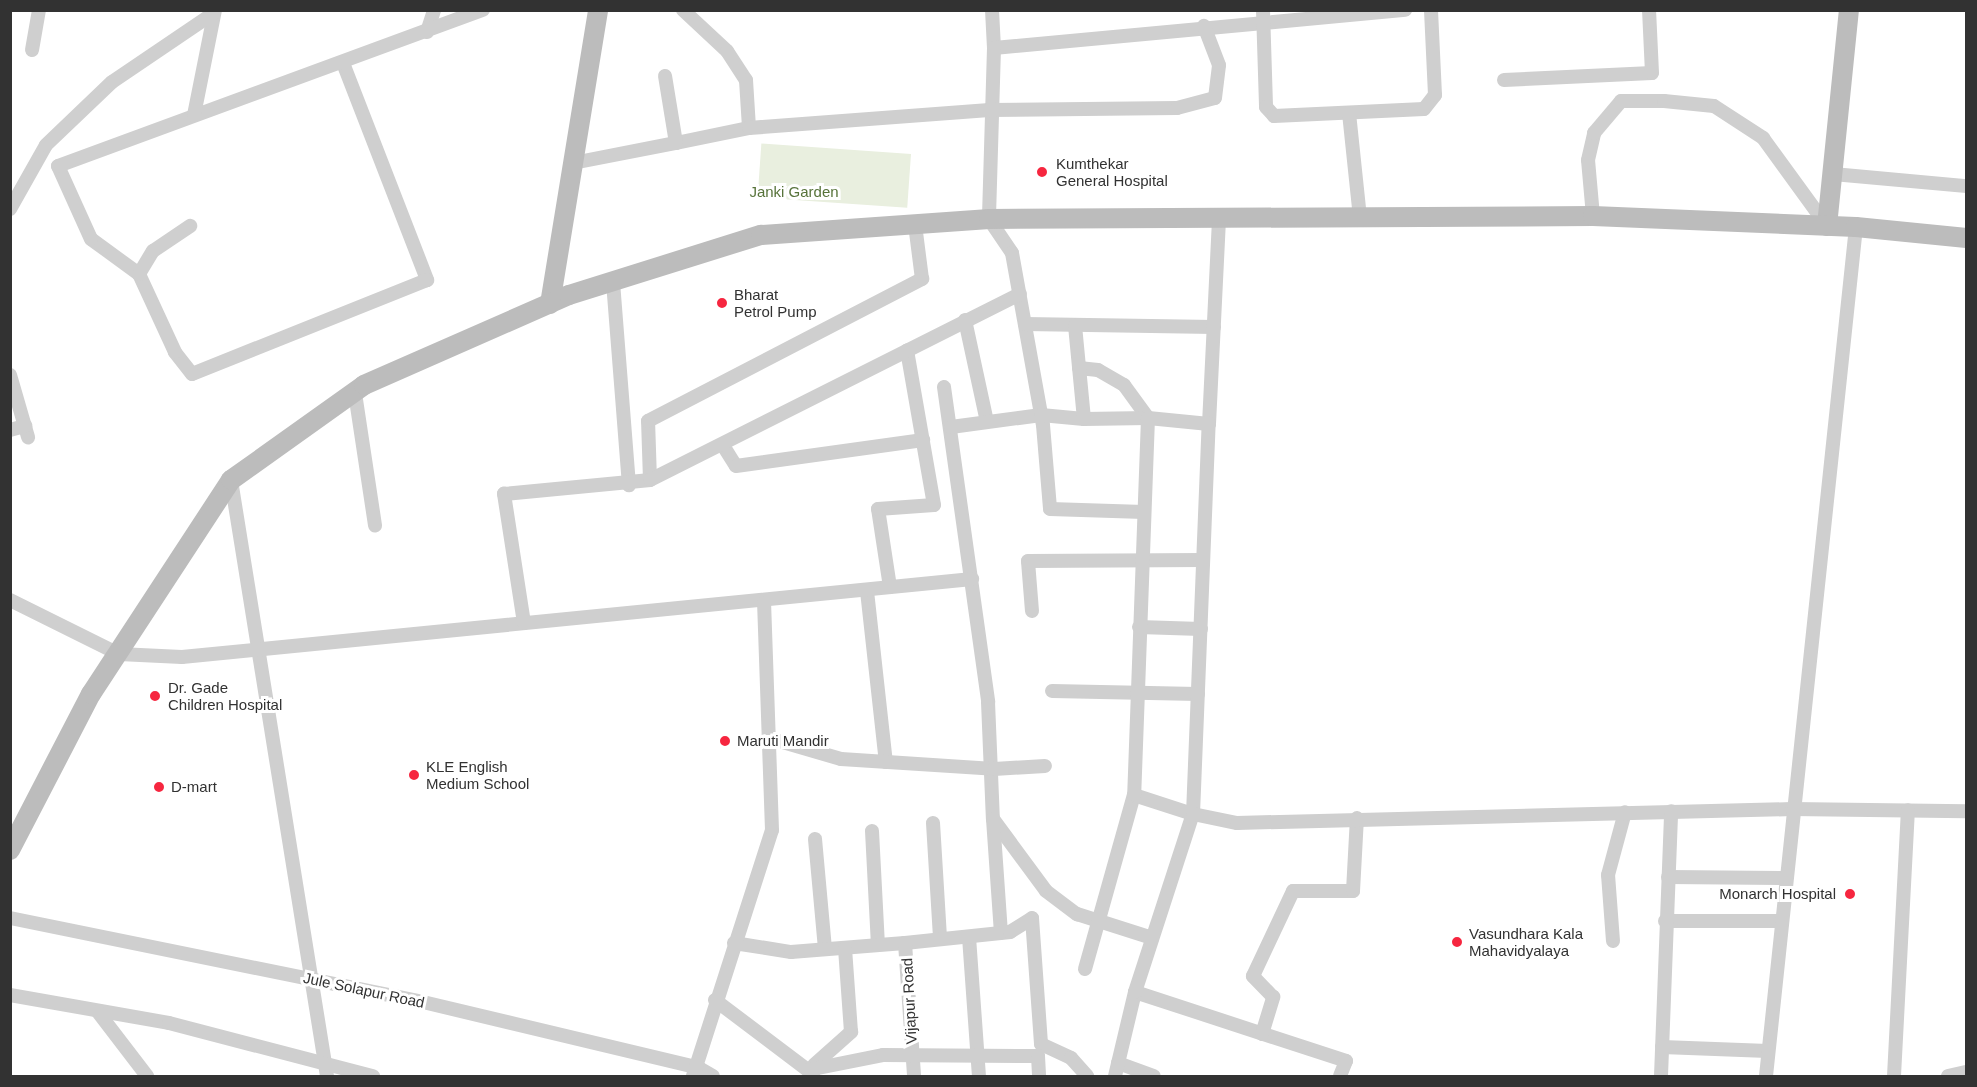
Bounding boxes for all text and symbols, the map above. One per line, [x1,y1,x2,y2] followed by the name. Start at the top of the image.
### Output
[1056,154,1168,189] place label: Kumthekar General Hospital
[1033,163,1051,181] marker: Kumthekar General Hospital
[749,183,839,201] park label: Janki Garden
[734,285,817,320] place label: Bharat Petrol Pump
[715,296,729,310] marker: Bharat Petrol Pump
[168,678,282,713] place label: Dr. Gade Children Hospital
[146,687,164,705] marker: Dr. Gade Children Hospital
[737,732,829,750] place label: Maruti Mandir
[718,734,732,748] marker: Maruti Mandir
[426,757,529,792] place label: KLE English Medium School
[407,768,421,782] marker: KLE English Medium School
[171,778,217,796] place label: D-mart
[152,780,166,794] marker: D-mart
[1719,885,1836,903] place label: Monarch Hospital
[1841,885,1859,903] marker: Monarch Hospital
[1469,924,1583,959] place label: Vasundhara Kala Mahavidyalaya
[1450,935,1464,949] marker: Vasundhara Kala Mahavidyalaya
[898,957,920,1045] street label: Vijapur Road
[302,968,426,1012] street label: Jule Solapur Road

